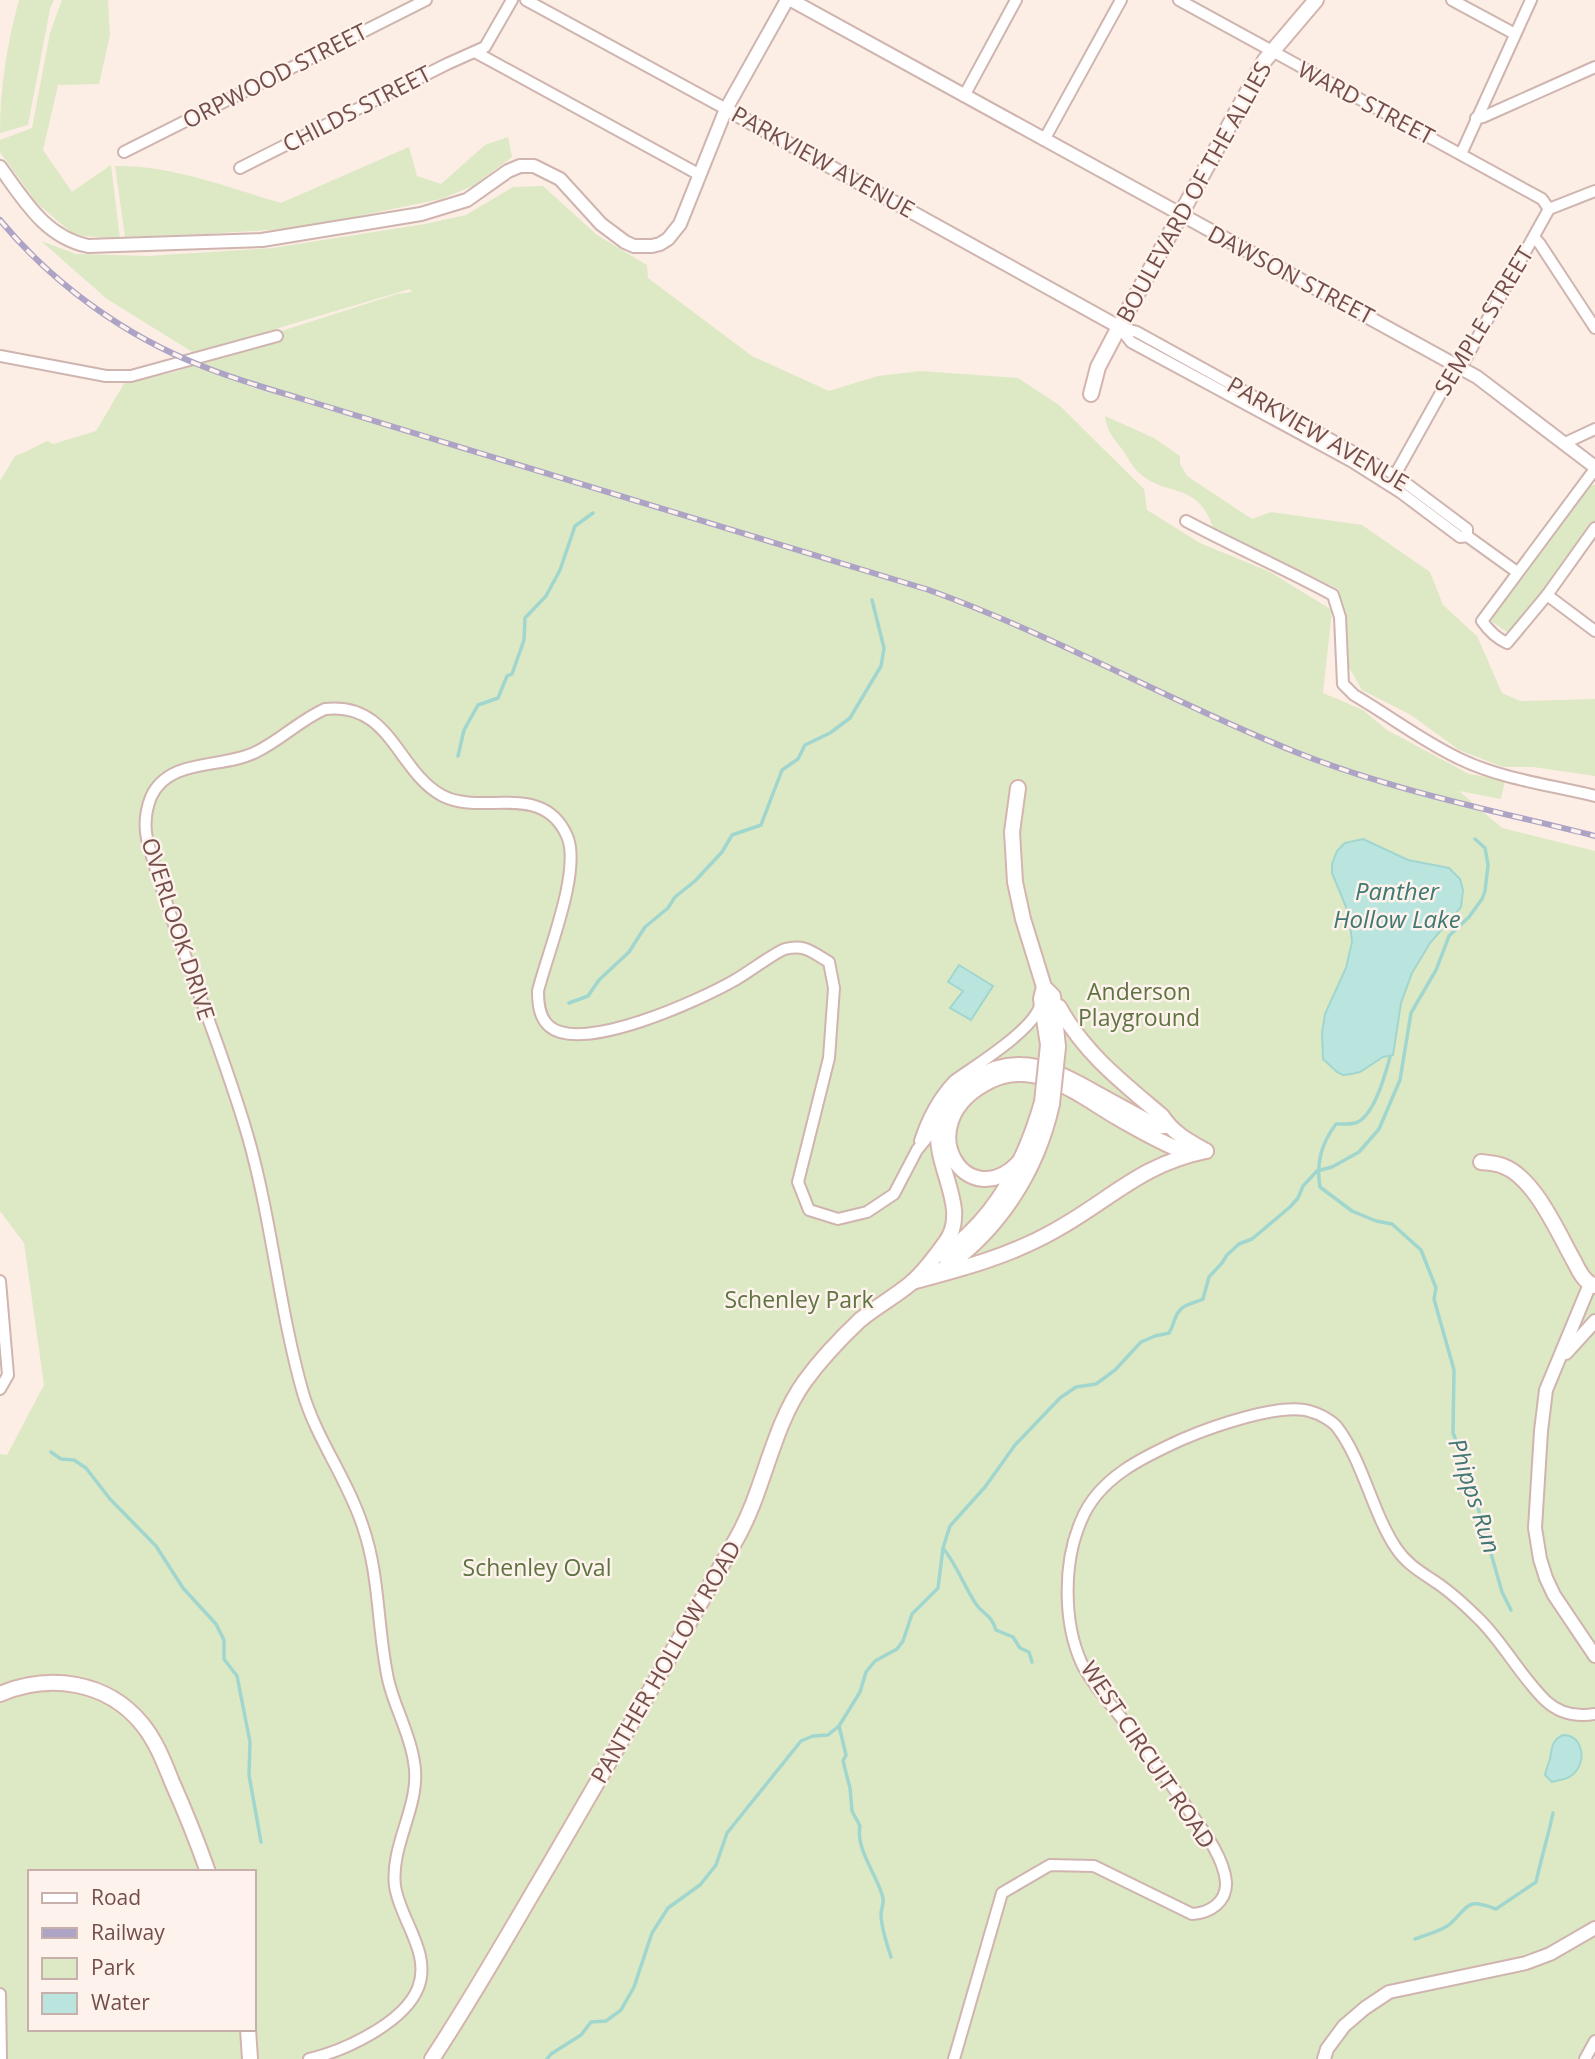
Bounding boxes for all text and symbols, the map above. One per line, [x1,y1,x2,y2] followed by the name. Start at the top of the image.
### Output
[177,15,373,136] street label: ORPWOOD STREET
[1293,53,1441,152] street label: WARD STREET
[1108,55,1278,328] street label: BOULEVARD OF THE ALLIES
[277,57,437,159] street label: CHILDS STREET
[726,98,921,225] street label: PARKVIEW AVENUE
[1203,217,1380,332] street label: DAWSON STREET
[1426,240,1540,401] street label: SEMPLE STREET
[1222,368,1415,498] street label: PARKVIEW AVENUE
[134,833,224,1024] street label: OVERLOOK DRIVE
[1333,874,1461,935] water label: Panther Hollow Lake
[1078,975,1200,1033] park label: Anderson Playground
[724,1283,874,1315] park label: Schenley Park
[1441,1434,1510,1557] water label: Phipps Run
[582,1534,748,1789] street label: PANTHER HOLLOW ROAD
[463,1551,611,1583] park label: Schenley Oval
[1074,1654,1224,1855] street label: WEST CIRCUIT ROAD
[28,1870,256,2031] legend
[91,1883,141,1911] text: Road
[91,1918,165,1946] text: Railway
[91,1953,135,1981] text: Park
[91,1988,150,2016] text: Water

